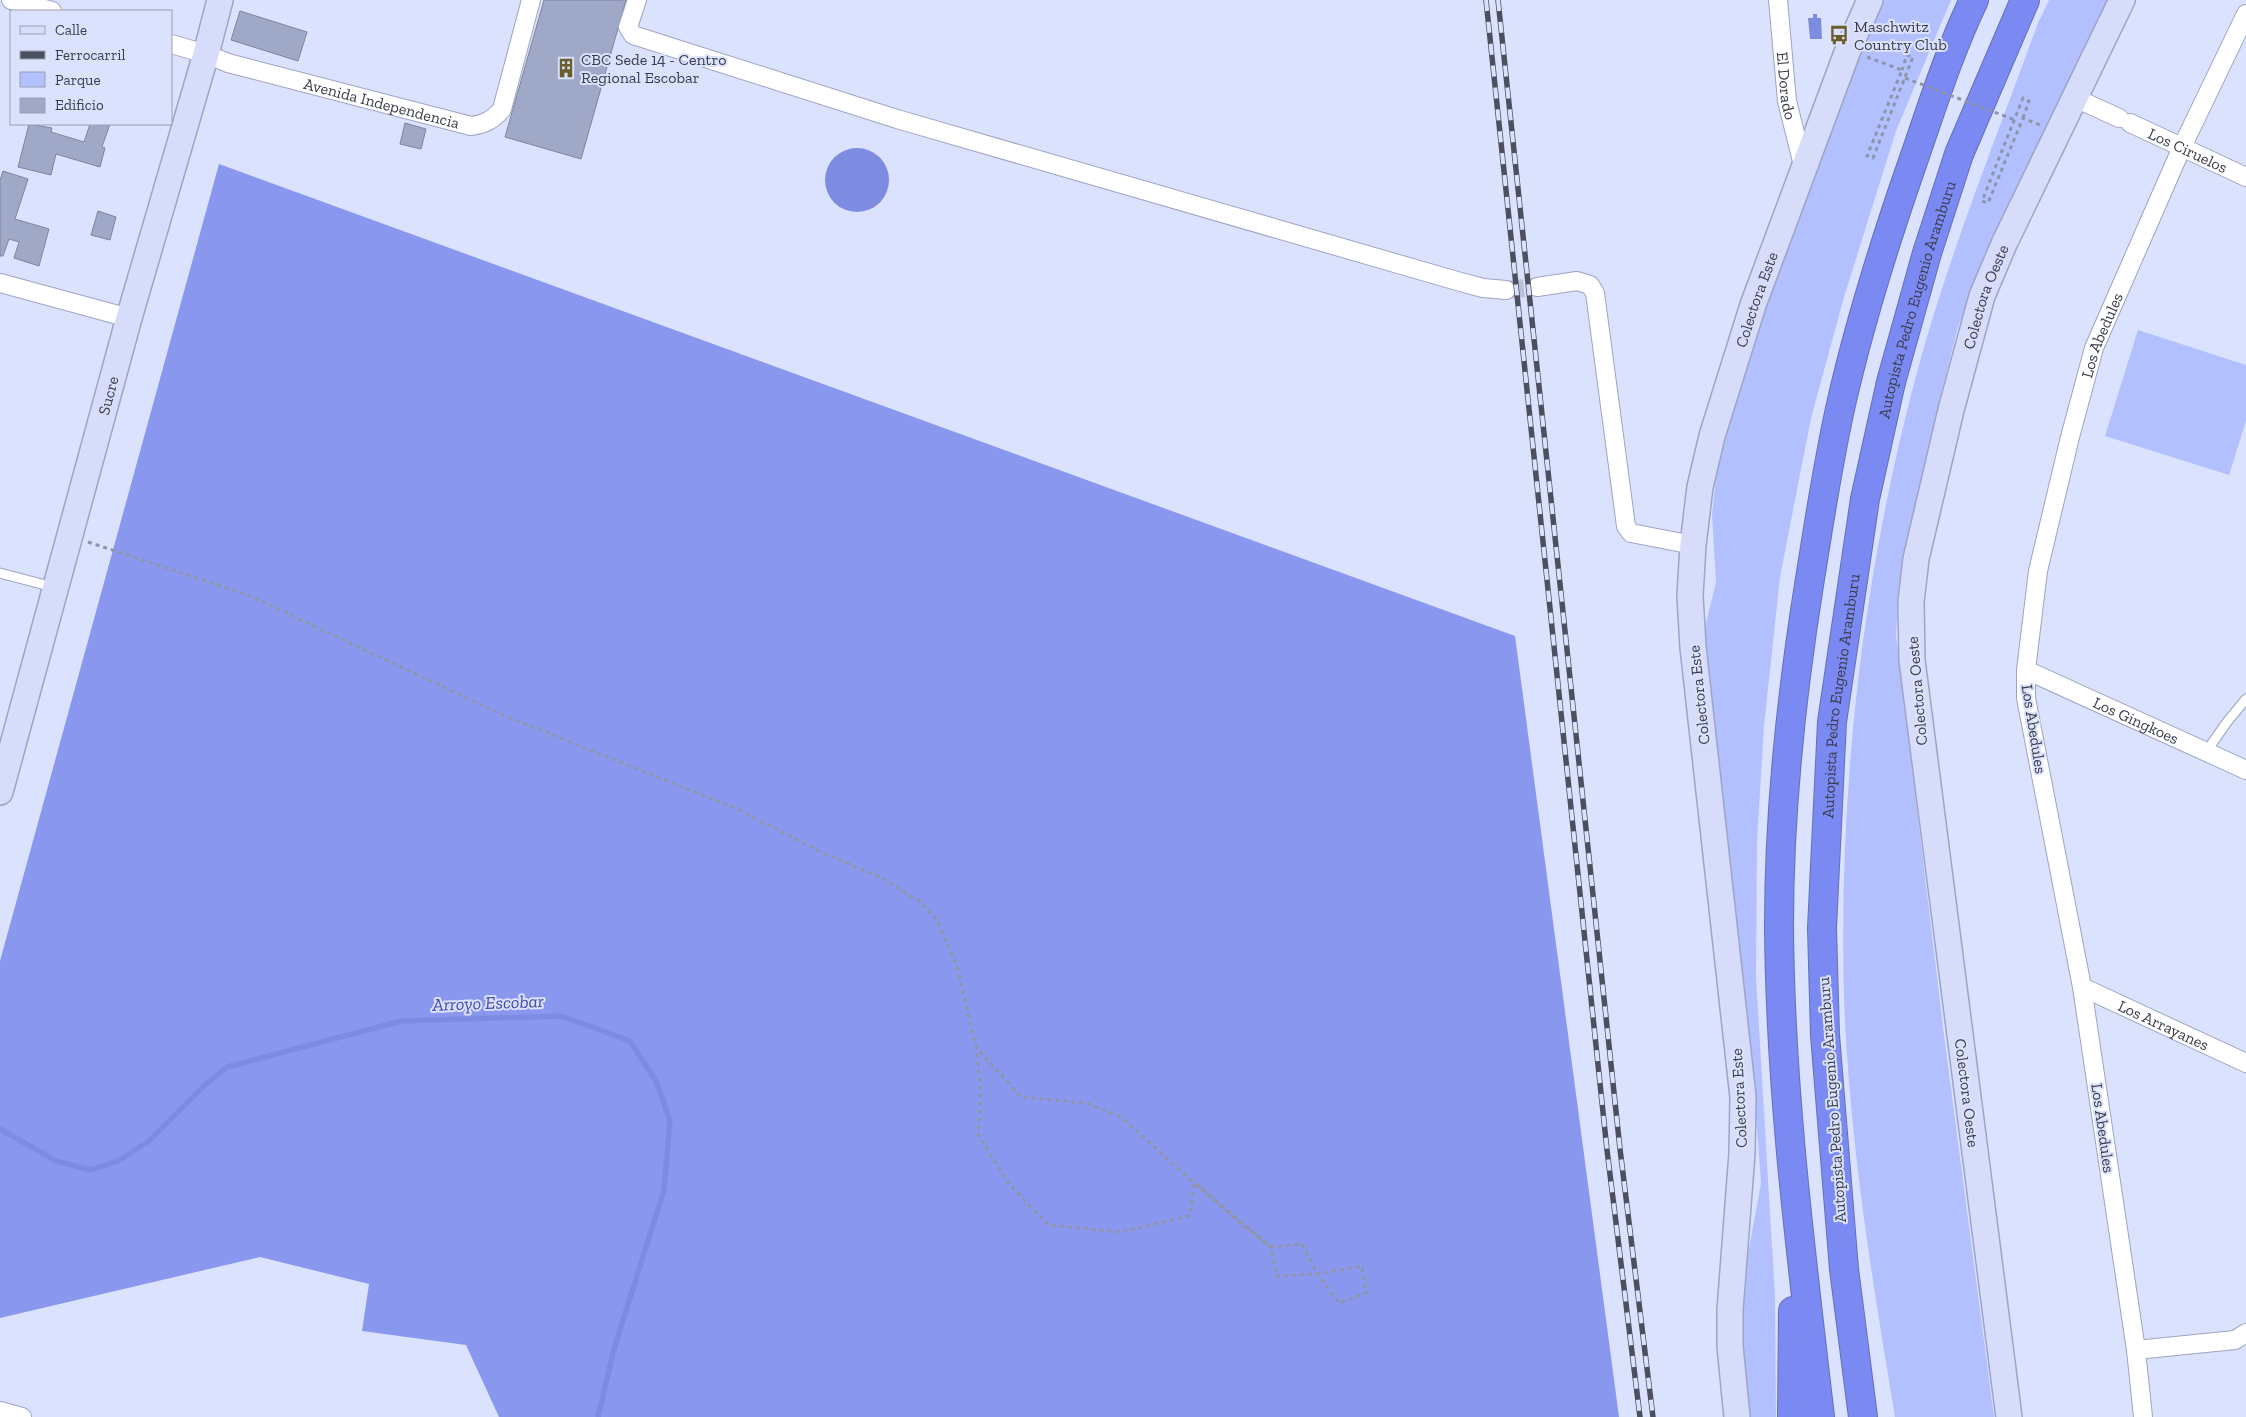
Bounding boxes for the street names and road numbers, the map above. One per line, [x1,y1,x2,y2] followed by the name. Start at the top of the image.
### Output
[1773,51,1801,122] street label: El Dorado
[302,74,462,132] street label: Avenida Independencia
[2145,123,2231,177] street label: Los Ciruelos
[1874,178,1959,420] street label: Autopista Pedro Eugenio Aramburu
[1959,241,2012,351] street label: Colectora Oeste
[1731,249,1781,350] street label: Colectora Este
[2077,290,2127,380] street label: Los Abedules
[94,374,122,417] street label: Sucre
[1818,572,1863,819] street label: Autopista Pedro Eugenio Aramburu
[1903,636,1931,746] street label: Colectora Oeste
[1684,644,1714,746] street label: Colectora Este
[2018,683,2050,775] street label: Los Abedules
[2090,692,2182,748] street label: Los Gingkoes
[1814,977,1850,1223] street label: Autopista Pedro Eugenio Aramburu
[2115,996,2212,1054] street label: Los Arrayanes
[1951,1037,1983,1149] street label: Colectora Oeste
[1727,1048,1751,1148] street label: Colectora Este
[2087,1082,2119,1174] street label: Los Abedules

